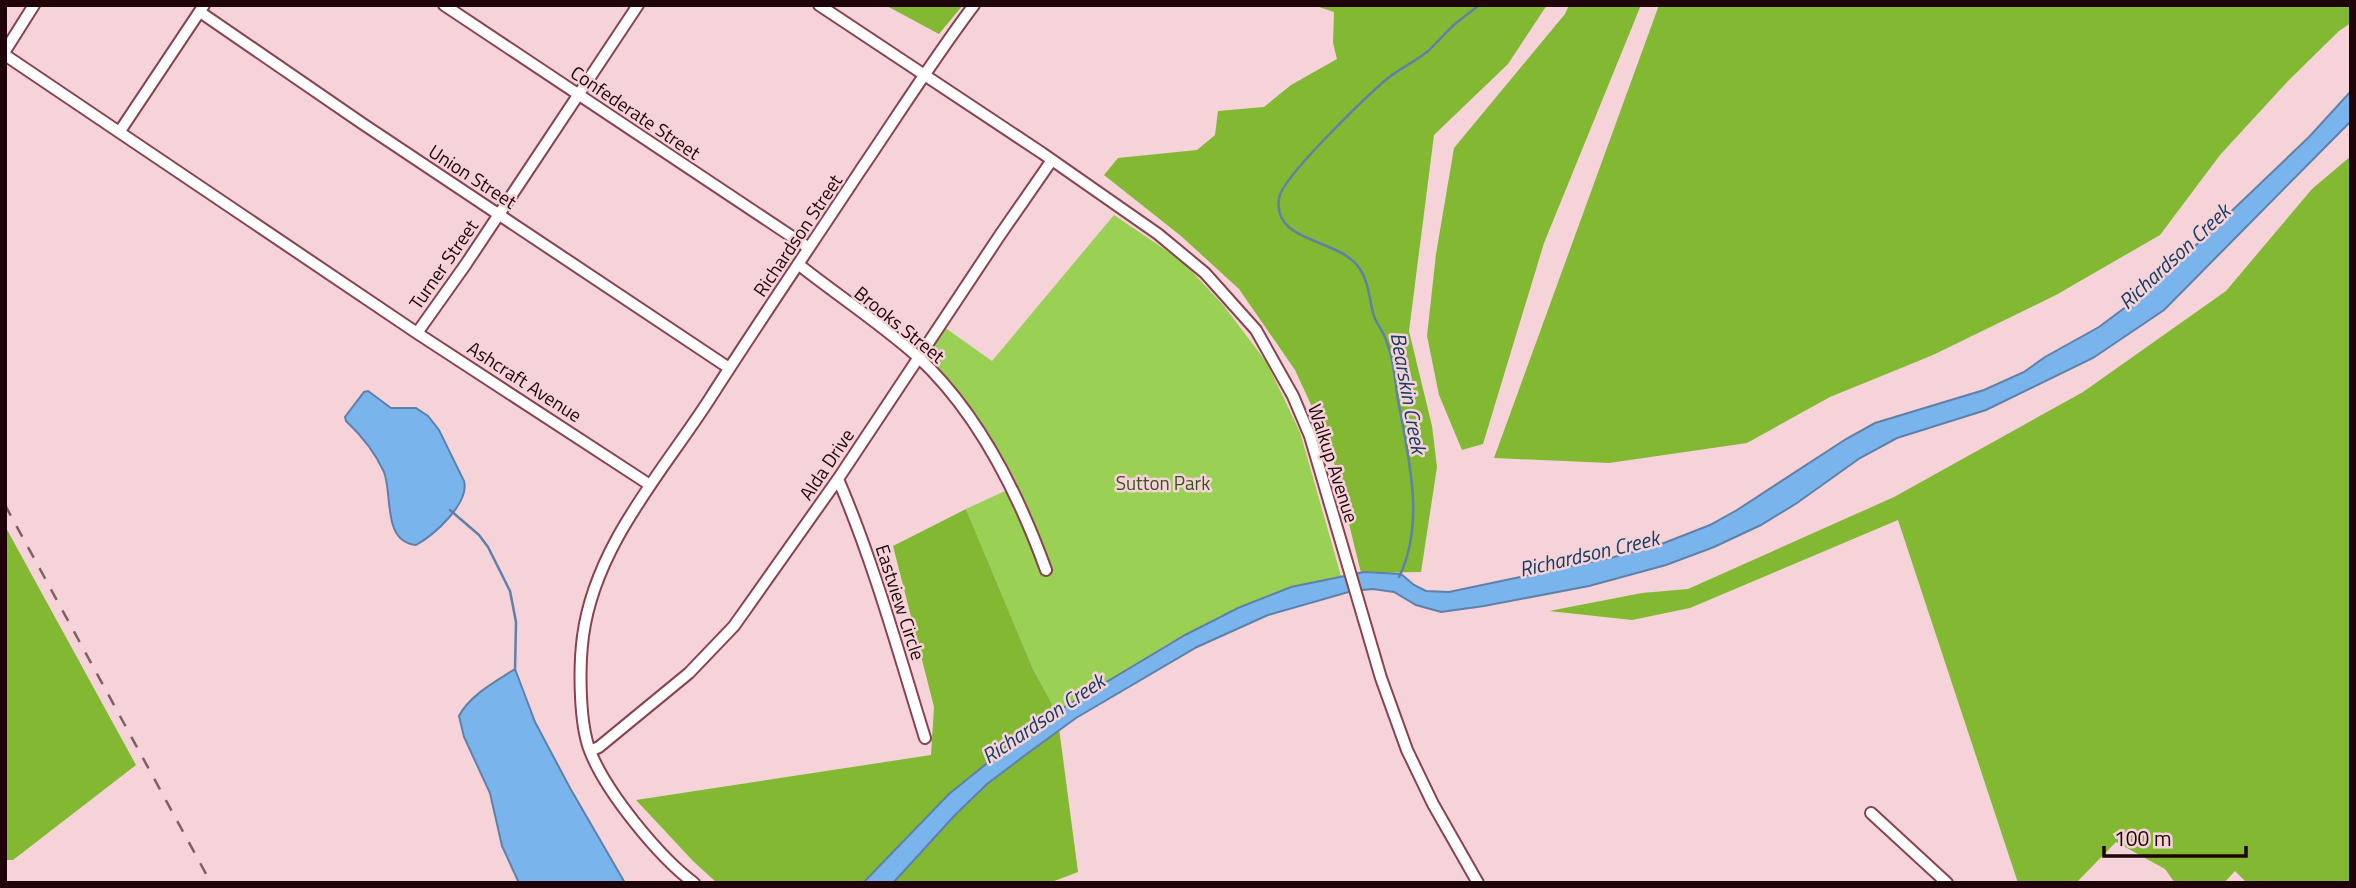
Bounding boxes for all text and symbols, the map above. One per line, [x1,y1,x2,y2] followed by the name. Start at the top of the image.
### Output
[565,58,707,166] street label: Confederate Street
[423,137,523,216] street label: Union Street
[745,168,849,302] street label: Richardson Street
[2111,194,2239,316] water label: Richardson Creek
[401,213,485,315] street label: Turner Street
[848,278,952,370] street label: Brooks Street
[1383,330,1436,459] water label: Bearskin Creek
[462,333,588,429] street label: Ashcraft Avenue
[1301,400,1367,526] street label: Walkup Avenue
[791,422,861,506] street label: Alda Drive
[1116,468,1210,497] park label: Sutton Park
[1516,521,1665,585] water label: Richardson Creek
[869,540,933,664] street label: Eastview Circle
[975,663,1113,771] water label: Richardson Creek
[2104,814,2246,858] scale bar
[2114,822,2171,854] text: 100 m

